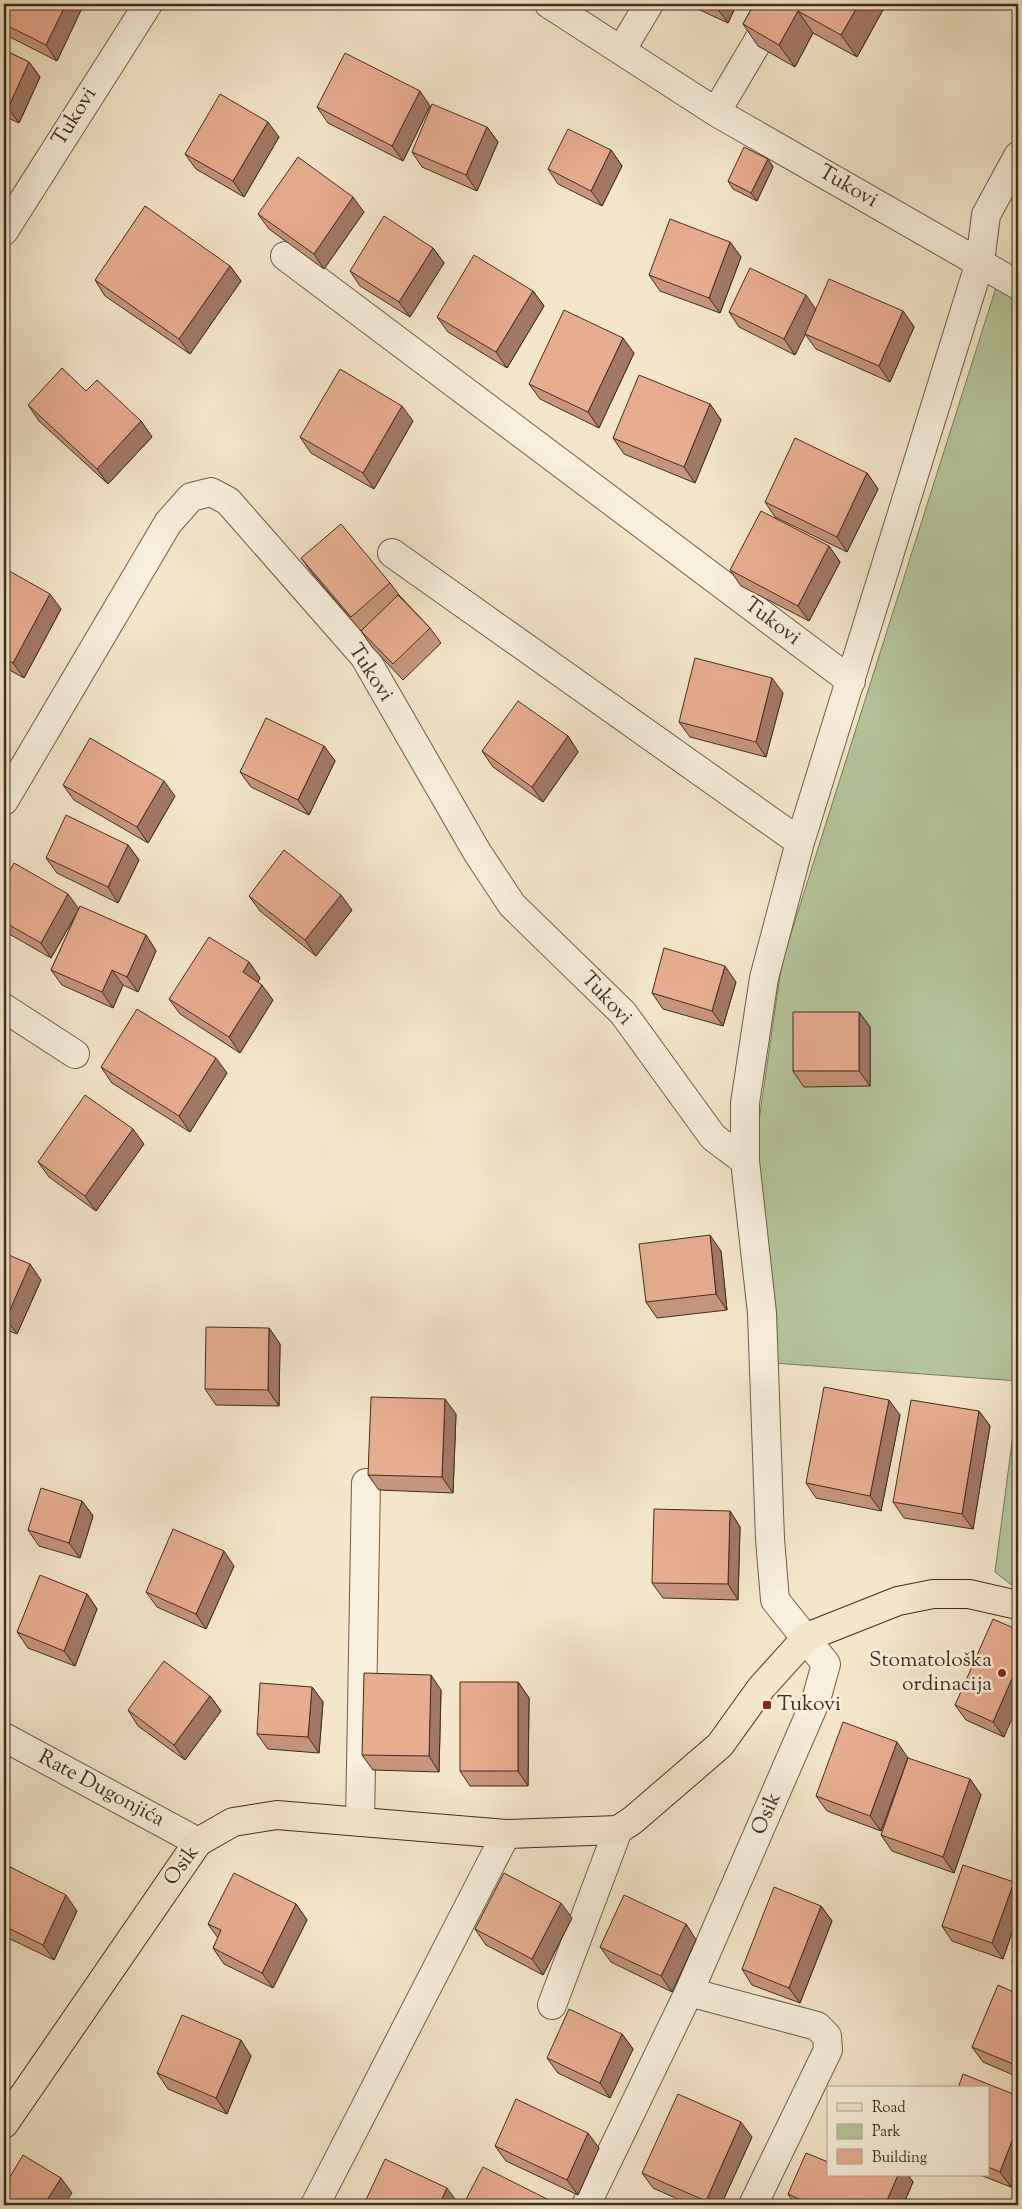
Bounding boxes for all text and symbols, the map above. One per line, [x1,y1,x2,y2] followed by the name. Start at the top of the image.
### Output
[45,82,105,152] street label: Tukovi
[813,158,883,216] street label: Tukovi
[737,591,807,653] street label: Tukovi
[340,638,400,708] street label: Tukovi
[573,965,639,1033] street label: Tukovi
[869,1646,992,1700] place label: Stomatološka ordinacija
[996,1667,1008,1679] marker: Stomatološka ordinacija
[777,1690,841,1720] place label: Tukovi
[761,1699,773,1711] marker: Tukovi
[32,1743,170,1835] street label: Rate Dugonjića
[744,1787,790,1840] street label: Osik
[157,1839,207,1892] street label: Osik
[827,2086,990,2176] legend
[872,2098,906,2119] text: Road
[872,2122,901,2143] text: Park
[872,2148,927,2169] text: Building

